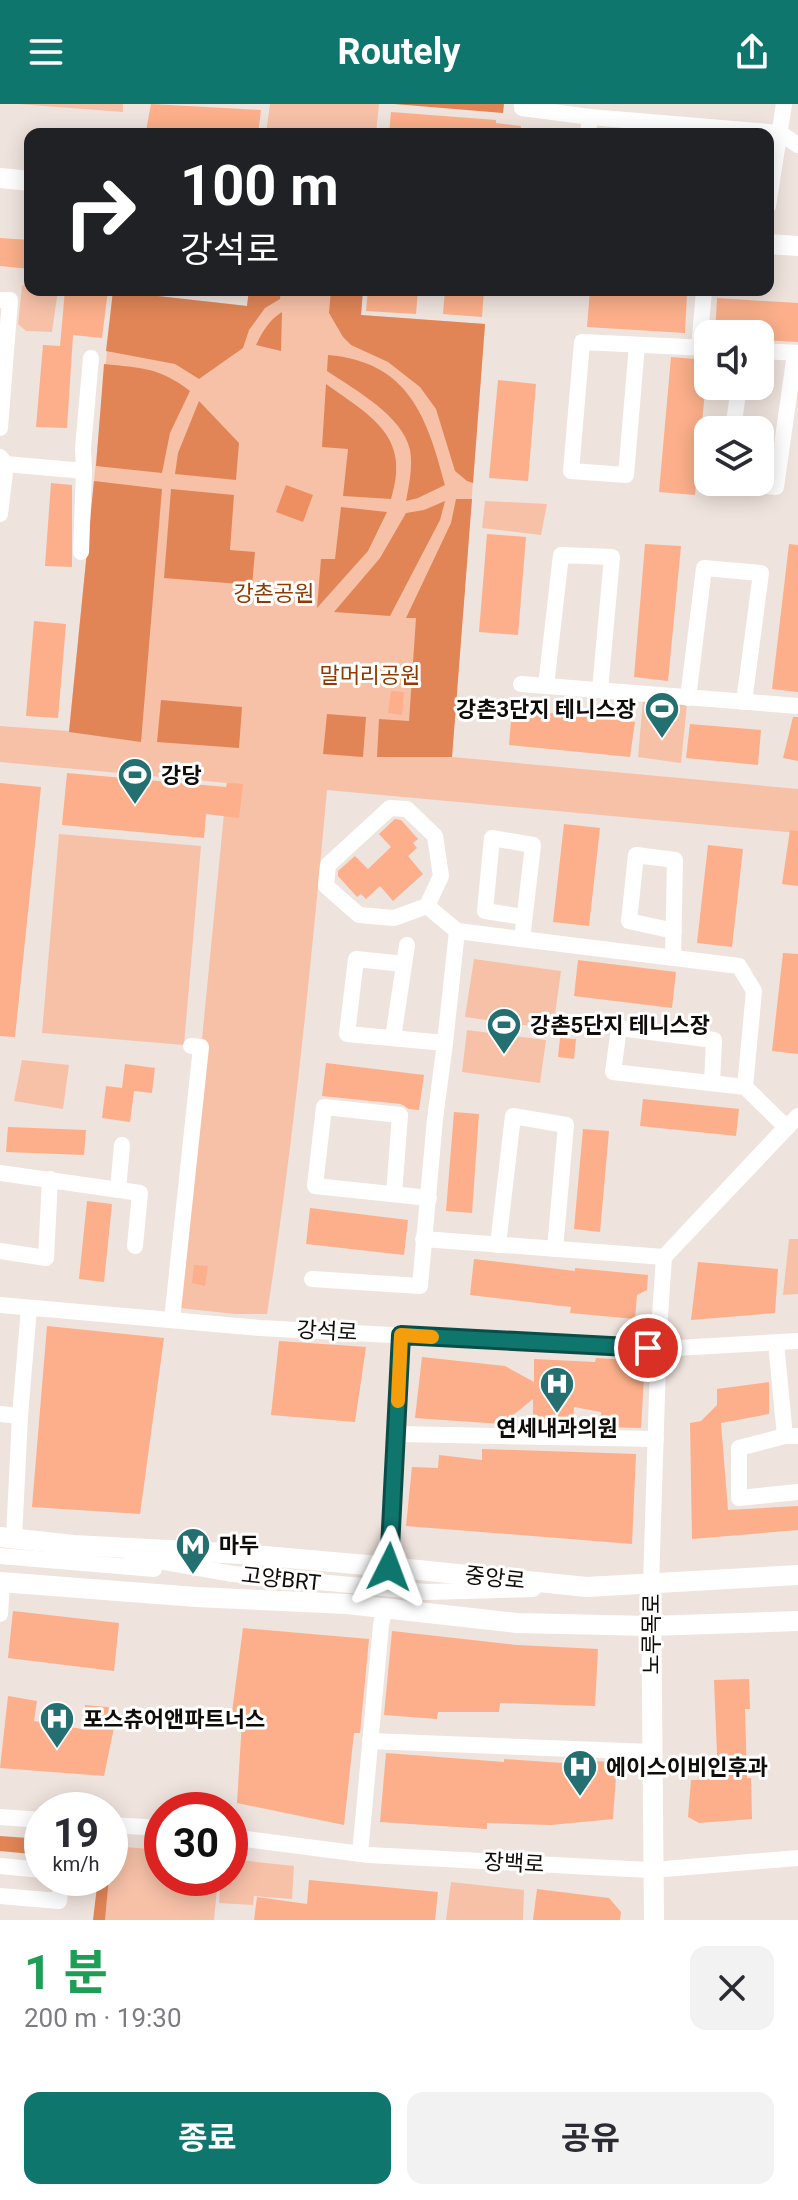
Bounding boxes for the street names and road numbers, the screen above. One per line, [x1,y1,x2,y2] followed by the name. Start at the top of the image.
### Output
[296,1317,358,1345] street label: 강석로
[240,1562,322,1596] street label: 고양BRT
[463,1562,527,1594] street label: 중앙로
[639,1594,664,1674] street label: 노루목로
[483,1849,545,1877] street label: 장백로

